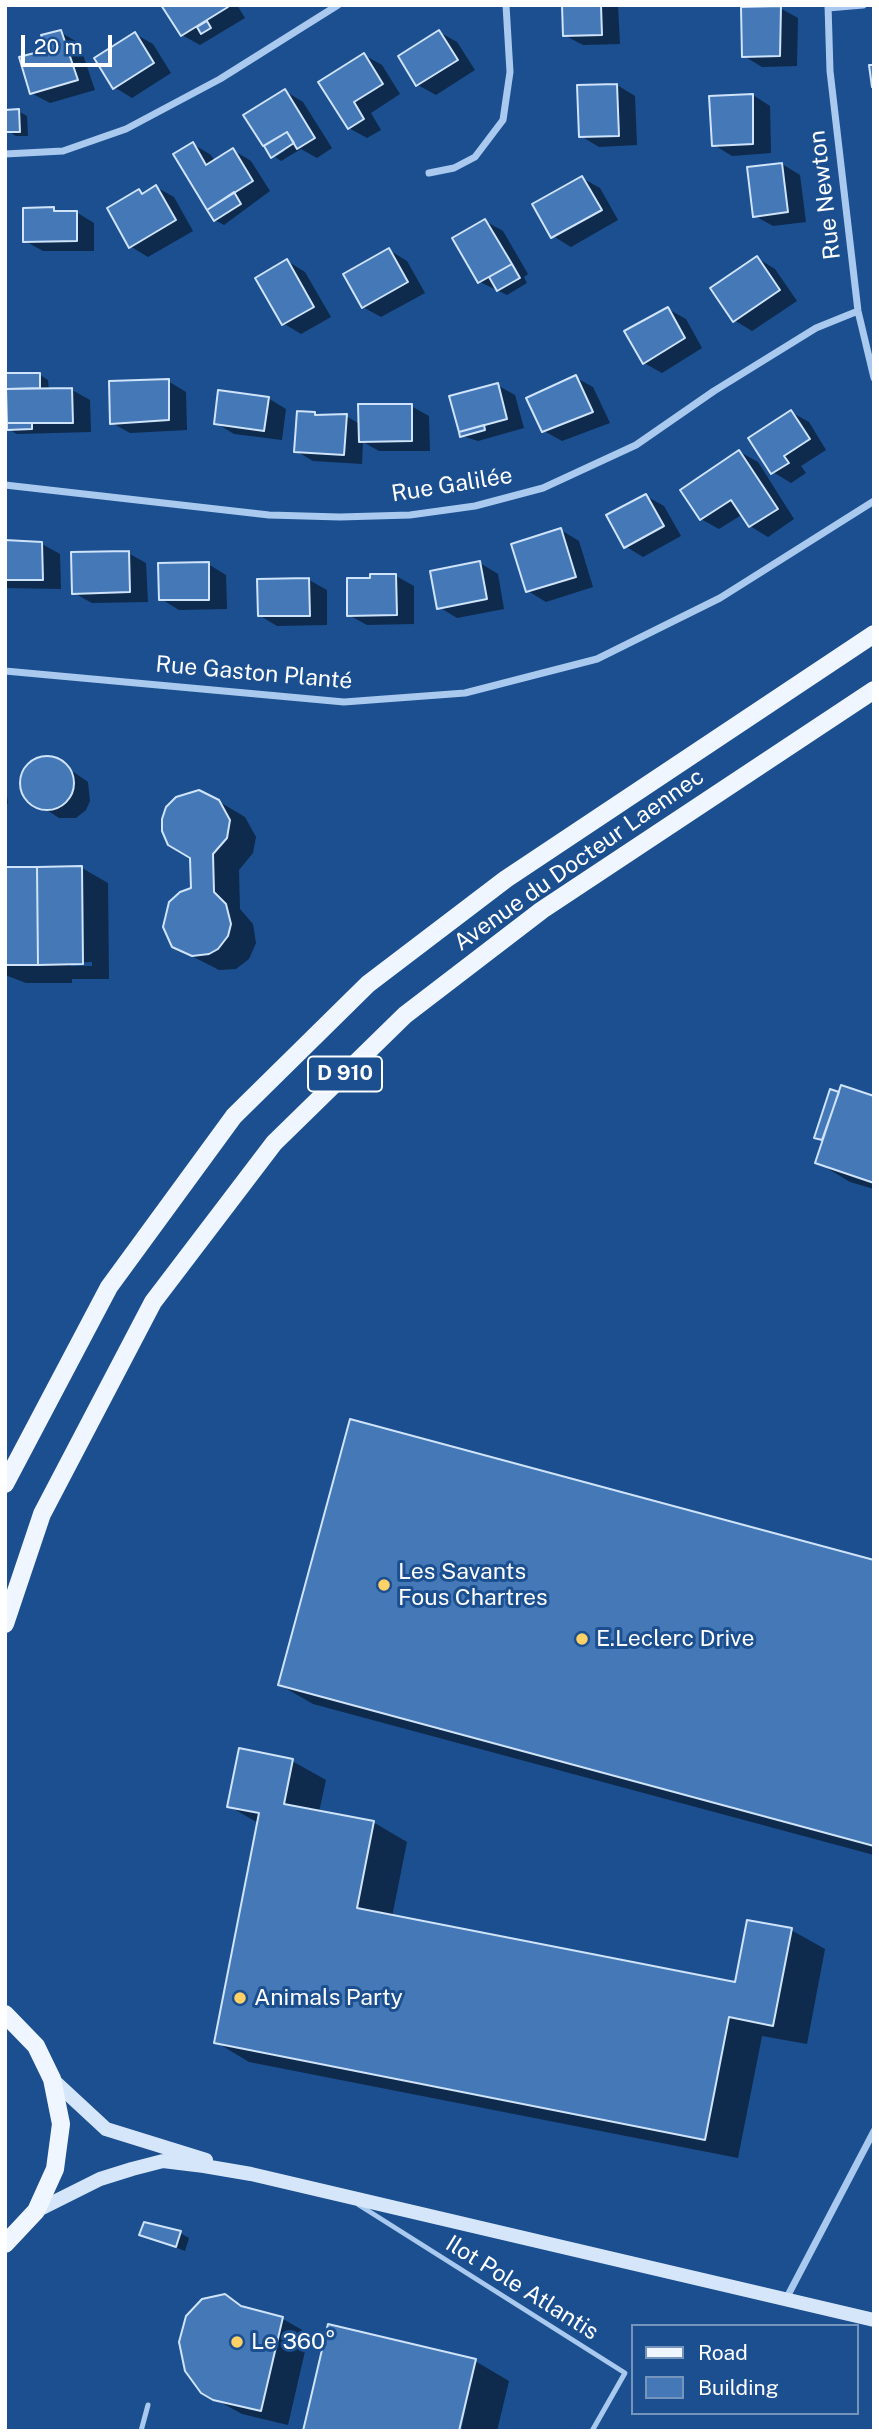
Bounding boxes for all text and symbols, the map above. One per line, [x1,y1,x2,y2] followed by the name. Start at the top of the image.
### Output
[24,21,116,65] scale bar
[34,34,83,59] text: 20 m
[803,129,847,261] street label: Rue Newton
[390,462,514,508] street label: Rue Galilée
[155,651,353,695] street label: Rue Gaston Planté
[449,763,709,957] street label: Avenue du Docteur Laennec
[308,1056,382,1092] road number: D 910
[398,1558,548,1612] place label: Les Savants Fous Chartres
[376,1577,392,1593] marker: Les Savants Fous Chartres
[596,1625,755,1653] place label: E.Leclerc Drive
[574,1631,590,1647] marker: E.Leclerc Drive
[254,1984,403,2012] place label: Animals Party
[232,1990,248,2006] marker: Animals Party
[440,2230,604,2346] street label: Ilot Pole Atlantis
[630,2324,858,2415] legend
[251,2328,336,2356] place label: Le 360°
[229,2334,245,2350] marker: Le 360°
[698,2340,748,2365] text: Road
[698,2375,779,2400] text: Building

